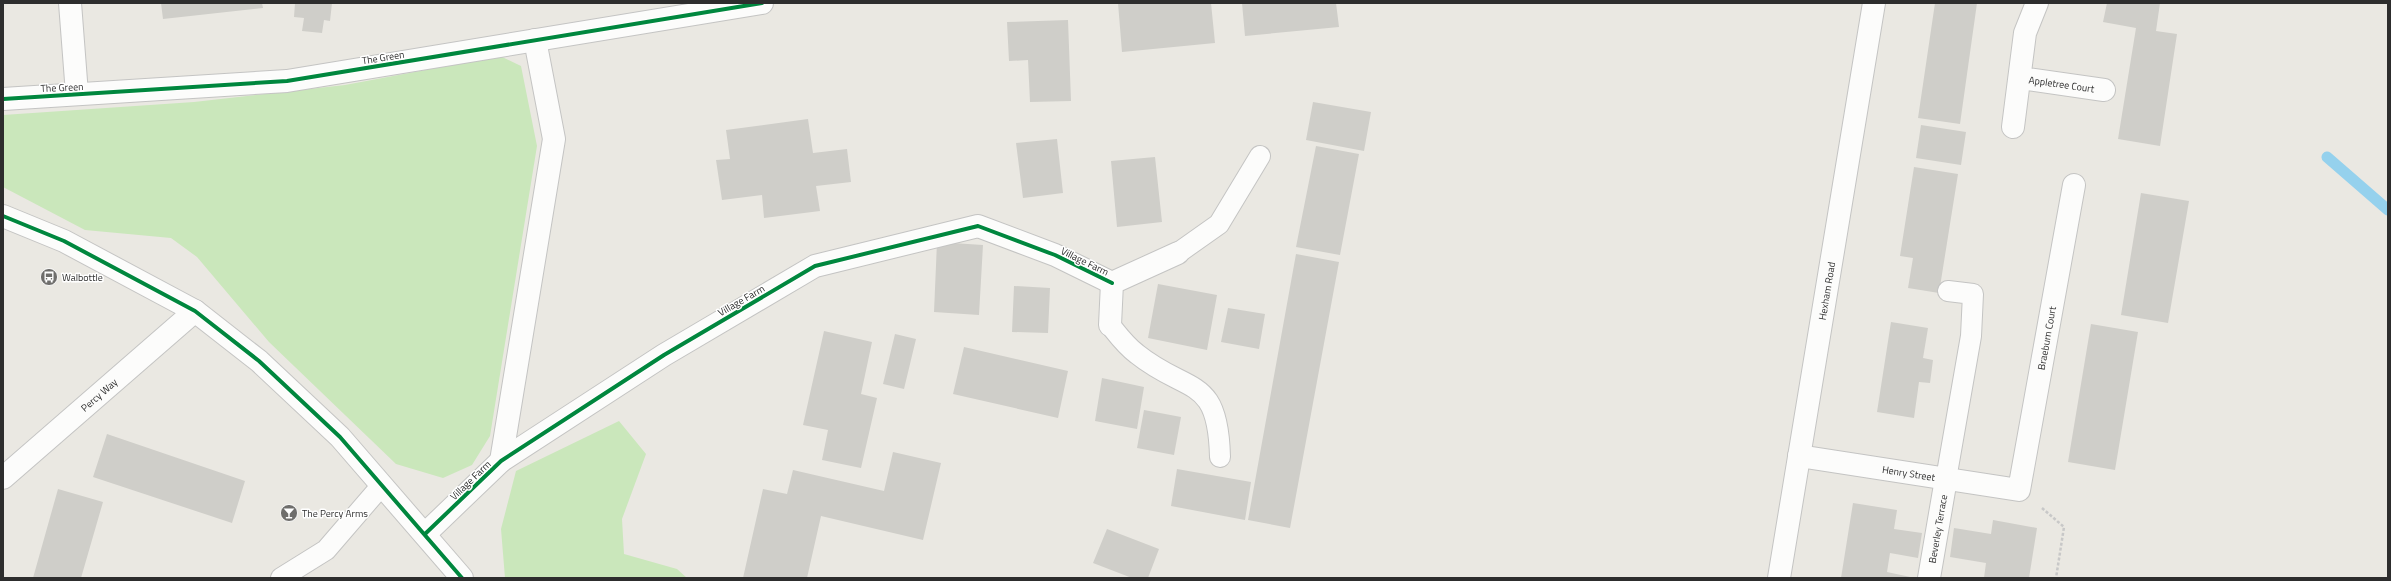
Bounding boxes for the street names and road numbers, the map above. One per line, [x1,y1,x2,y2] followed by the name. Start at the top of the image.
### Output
[361,47,405,68] street label: The Green
[2028,72,2096,97] street label: Appletree Court
[40,79,84,96] street label: The Green
[1058,243,1111,280] street label: Village Farm
[1815,261,1839,321] street label: Hexham Road
[715,281,767,320] street label: Village Farm
[2034,305,2060,371] street label: Braeburn Court
[78,375,121,415] street label: Percy Way
[447,457,494,504] street label: Village Farm
[1881,462,1937,485] street label: Henry Street
[1925,493,1951,564] street label: Beverley Terrace

